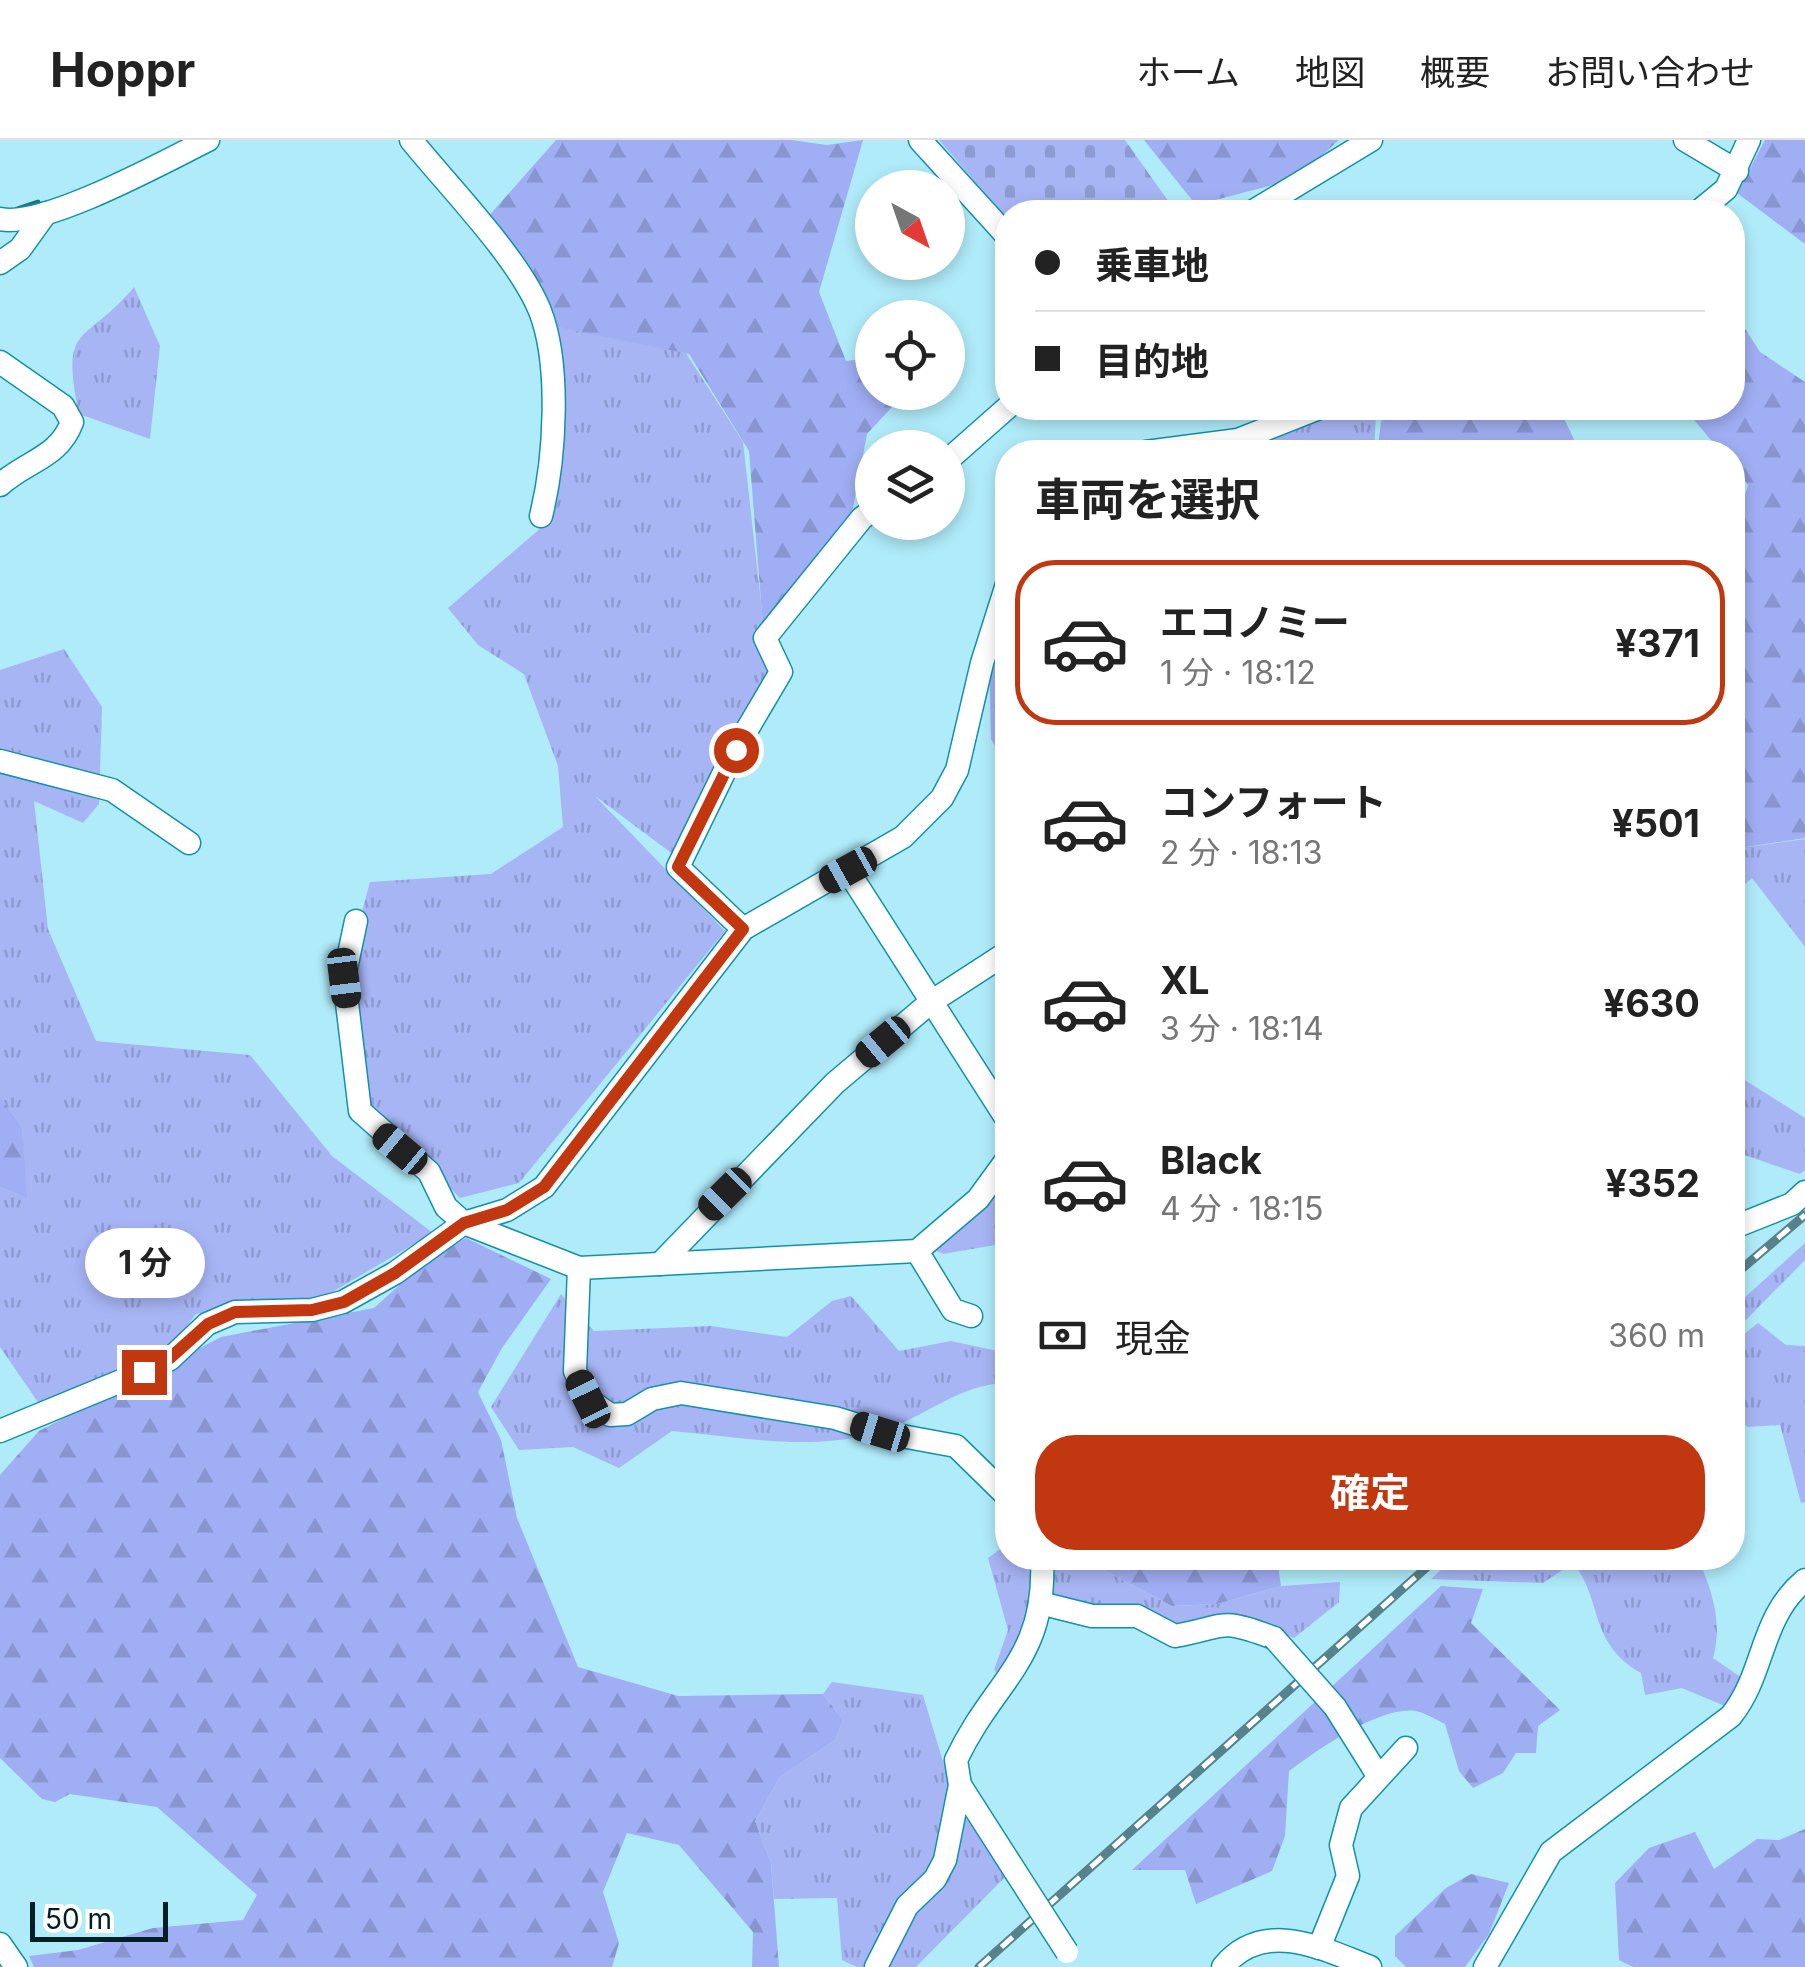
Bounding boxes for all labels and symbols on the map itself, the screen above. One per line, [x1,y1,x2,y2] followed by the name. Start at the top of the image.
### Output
[855,170,965,280] north arrow
[714,728,759,773] route start
[814,842,882,898] car
[325,946,363,1010] car
[850,1011,916,1073] car
[367,1118,433,1180] car
[693,1162,757,1226] car
[84,1227,204,1297] callout: 1 分
[122,1350,167,1395] route end
[561,1365,615,1433] car
[847,1409,913,1455] car
[30,1897,168,1942] scale bar

